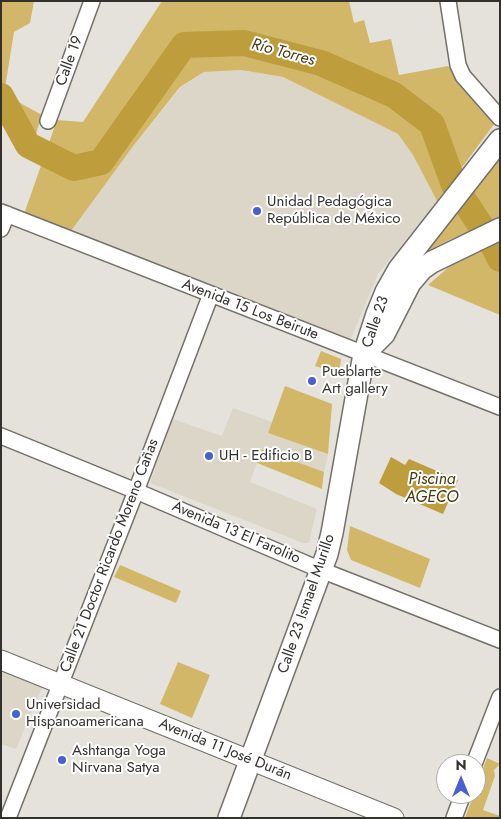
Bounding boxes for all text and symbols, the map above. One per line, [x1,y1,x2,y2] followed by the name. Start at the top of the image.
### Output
[53,33,87,89] street label: Calle 19
[249,35,317,71] water label: Río Torres
[267,193,401,228] place label: Unidad Pedagógica República de México
[251,205,263,217] marker: Unidad Pedagógica República de México
[179,276,321,344] street label: Avenida 15 Los Beirute
[359,294,393,350] street label: Calle 23
[322,363,388,398] place label: Pueblarte Art gallery
[306,375,318,387] marker: Pueblarte Art gallery
[57,437,163,675] street label: Calle 21 Doctor Ricardo Moreno Cañas
[219,447,312,465] place label: UH - Edificio B
[203,450,215,462] marker: UH - Edificio B
[405,470,459,508] water label: Piscina AGECO
[169,498,303,568] street label: Avenida 13 El Farolito
[275,532,339,676] street label: Calle 23 Ismael Murillo
[26,696,144,731] place label: Universidad Hispanoamericana
[10,708,22,720] marker: Universidad Hispanoamericana
[156,715,294,785] street label: Avenida 11 José Durán
[72,742,166,777] place label: Ashtanga Yoga Nirvana Satya
[56,754,68,766] marker: Ashtanga Yoga Nirvana Satya
[436,754,486,804] north arrow
[455,755,467,775] text: N

